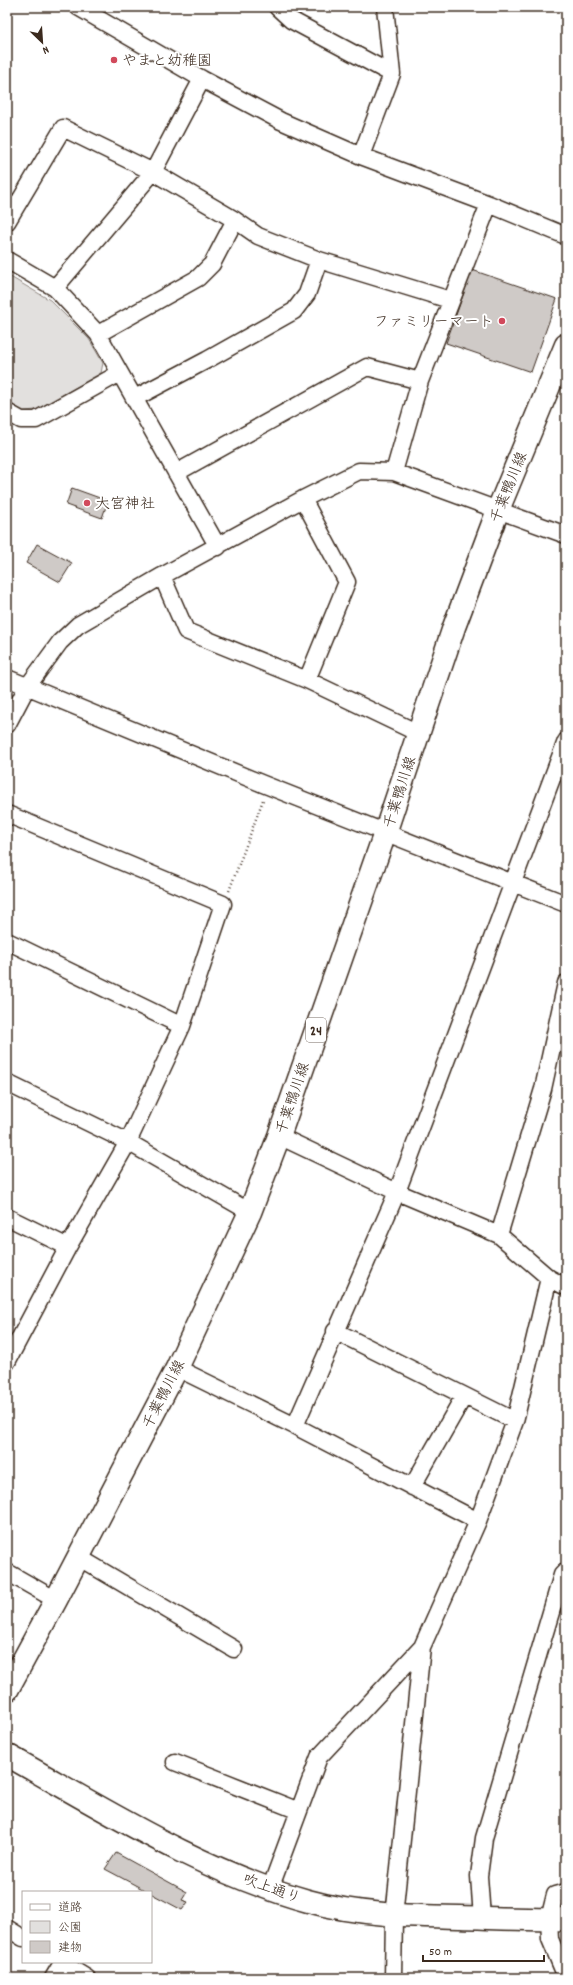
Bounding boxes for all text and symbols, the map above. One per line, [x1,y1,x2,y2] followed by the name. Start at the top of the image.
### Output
[22,22,62,62] north arrow
[39,41,51,58] text: N
[122,51,212,73] place label: やまと幼稚園
[109,55,119,65] marker: やまと幼稚園
[374,312,494,334] place label: ファミリーマート
[497,316,507,326] marker: ファミリーマート
[486,449,534,527] street label: 千葉鴨川線
[95,494,155,516] place label: 大宮神社
[82,498,92,508] marker: 大宮神社
[379,754,423,832] street label: 千葉鴨川線
[306,1018,326,1042] road number: 24
[271,1060,317,1138] street label: 千葉鴨川線
[138,1356,192,1433] street label: 千葉鴨川線
[239,1869,303,1910] street label: 吹上通り
[22,1891,152,1963] legend
[58,1900,82,1917] text: 道路
[58,1920,82,1937] text: 公園
[423,1937,544,1963] scale bar
[58,1940,82,1957] text: 建物
[429,1944,452,1961] text: 50 m

